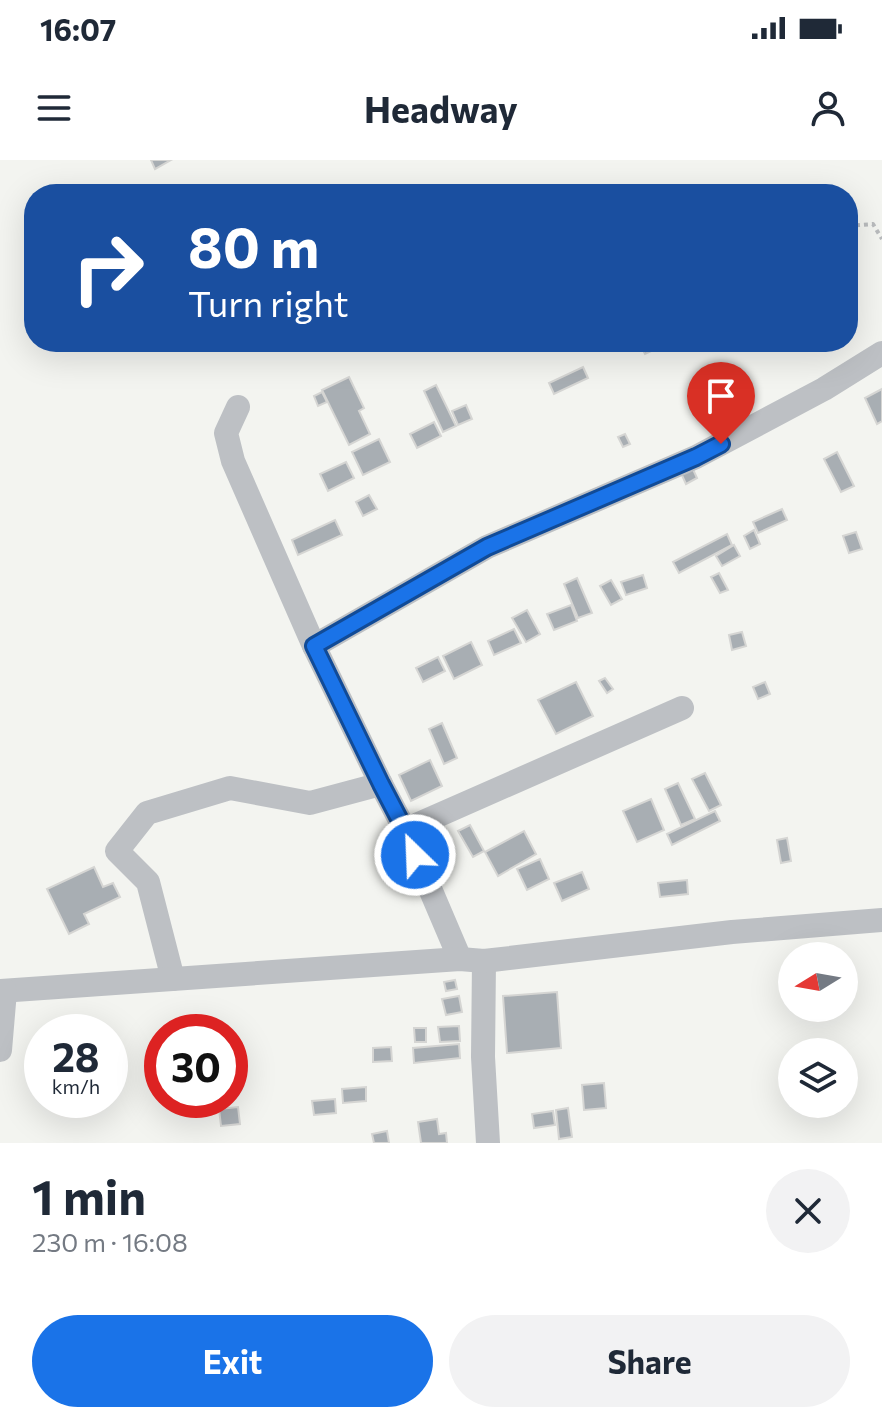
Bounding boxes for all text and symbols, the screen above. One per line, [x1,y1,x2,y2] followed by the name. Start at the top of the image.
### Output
[40,10,116,47] text: 16:07
[32,86,76,130] icon: menu
[364,86,518,130] text: Headway
[806,86,850,130] icon: person
[188,211,319,280] text: 80 m
[56,216,160,320] icon: right
[188,280,349,324] text: Turn right
[687,362,755,444] pin
[699,374,743,418] icon: arrive
[373,813,457,897] position arrow
[778,942,858,1022] north arrow
[778,942,858,1118] map controls
[144,1014,248,1118] speed limit sign: 30
[52,1031,100,1080] text: 28
[778,1038,858,1118] button: layers
[52,1074,100,1098] text: km/h
[32,1166,146,1225] text: 1 min
[766,1169,850,1253] button: close
[32,1226,188,1257] text: 230 m · 16:08
[32,1315,433,1407] button: Exit
[449,1315,850,1407] button: Share

